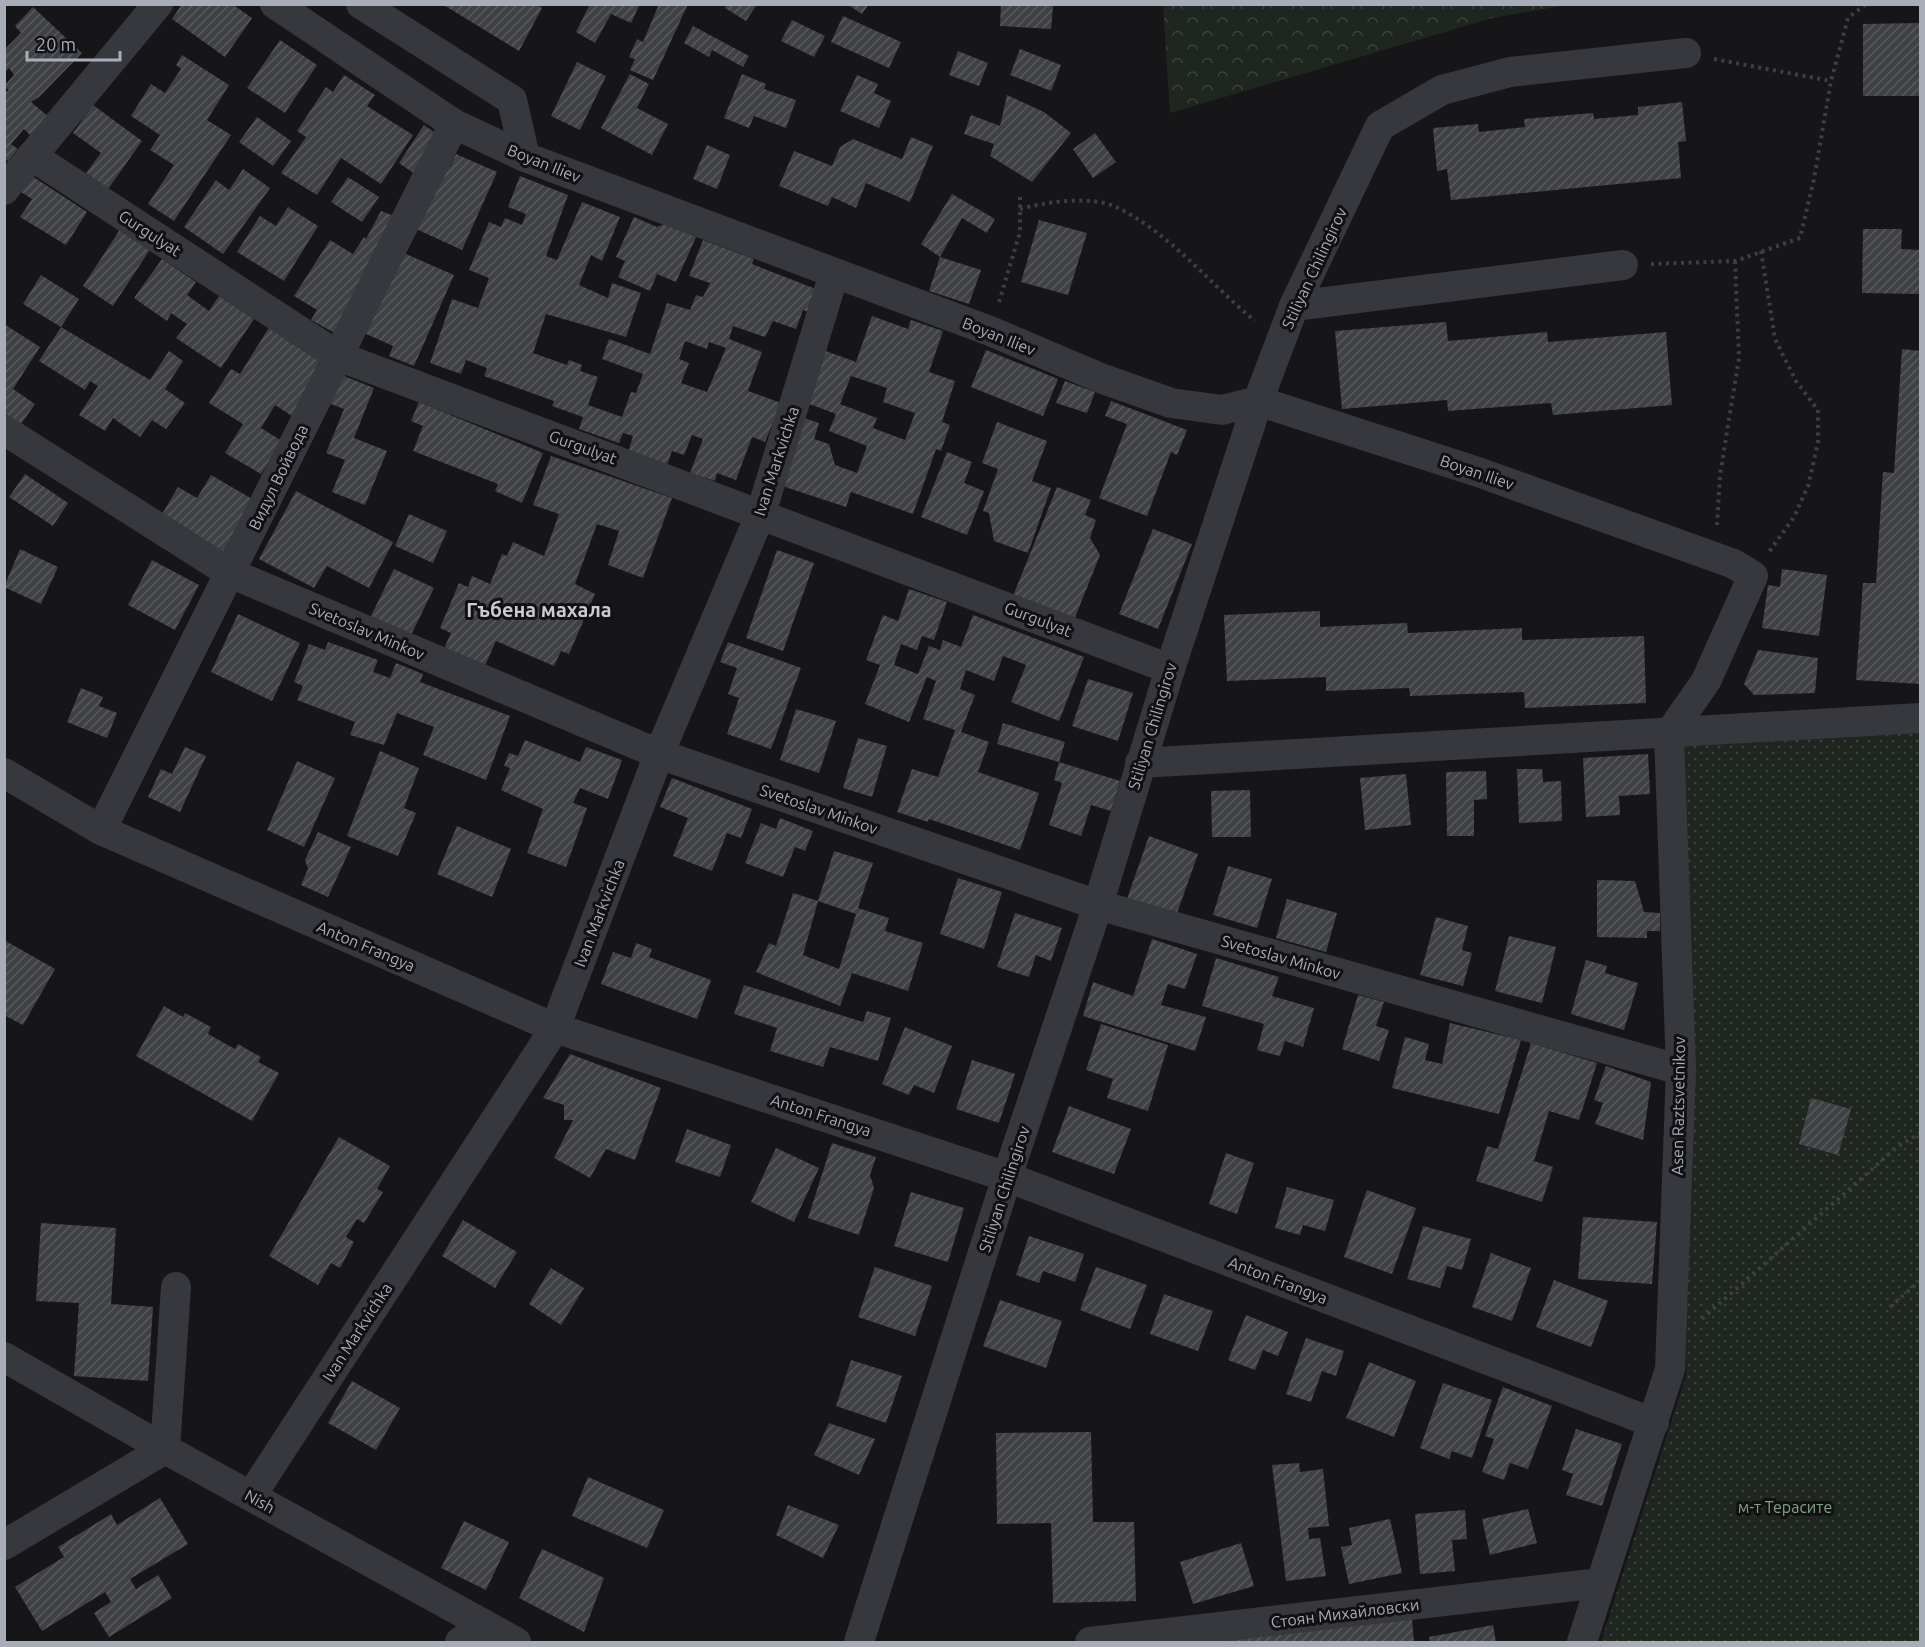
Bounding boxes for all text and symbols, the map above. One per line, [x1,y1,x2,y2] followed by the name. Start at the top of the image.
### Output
[27,24,120,62] scale bar
[36,34,76,54] text: 20 m
[505,140,583,186] street label: Boyan Iliev
[1278,204,1350,331] street label: Stiliyan Chilingirov
[116,206,185,260] street label: Gurgulyat
[960,313,1038,359] street label: Boyan Iliev
[750,404,802,518] street label: Ivan Markvichka
[245,422,311,532] street label: Видул Войвода
[547,426,620,468] street label: Gurgulyat
[1438,451,1517,493] street label: Boyan Iliev
[466,598,612,621] district label: Гъбена махала
[1002,598,1075,640] street label: Gurgulyat
[307,599,427,663] street label: Svetoslav Minkov
[1124,660,1180,792] street label: Stiliyan Chilingirov
[758,780,880,838] street label: Svetoslav Minkov
[570,857,628,969] street label: Ivan Markvichka
[314,917,418,975] street label: Anton Frangya
[1219,931,1343,983] street label: Svetoslav Minkov
[1668,1036,1688,1176] street label: Asen Raztsvetnikov
[768,1090,874,1140] street label: Anton Frangya
[975,1123,1033,1254] street label: Stiliyan Chilingirov
[1226,1253,1330,1307] street label: Anton Frangya
[318,1279,396,1385] street label: Ivan Markvichka
[242,1486,278,1516] street label: Nish
[1738,1498,1832,1516] park label: м-т Терасите
[1270,1595,1420,1631] street label: Стоян Михайловски

